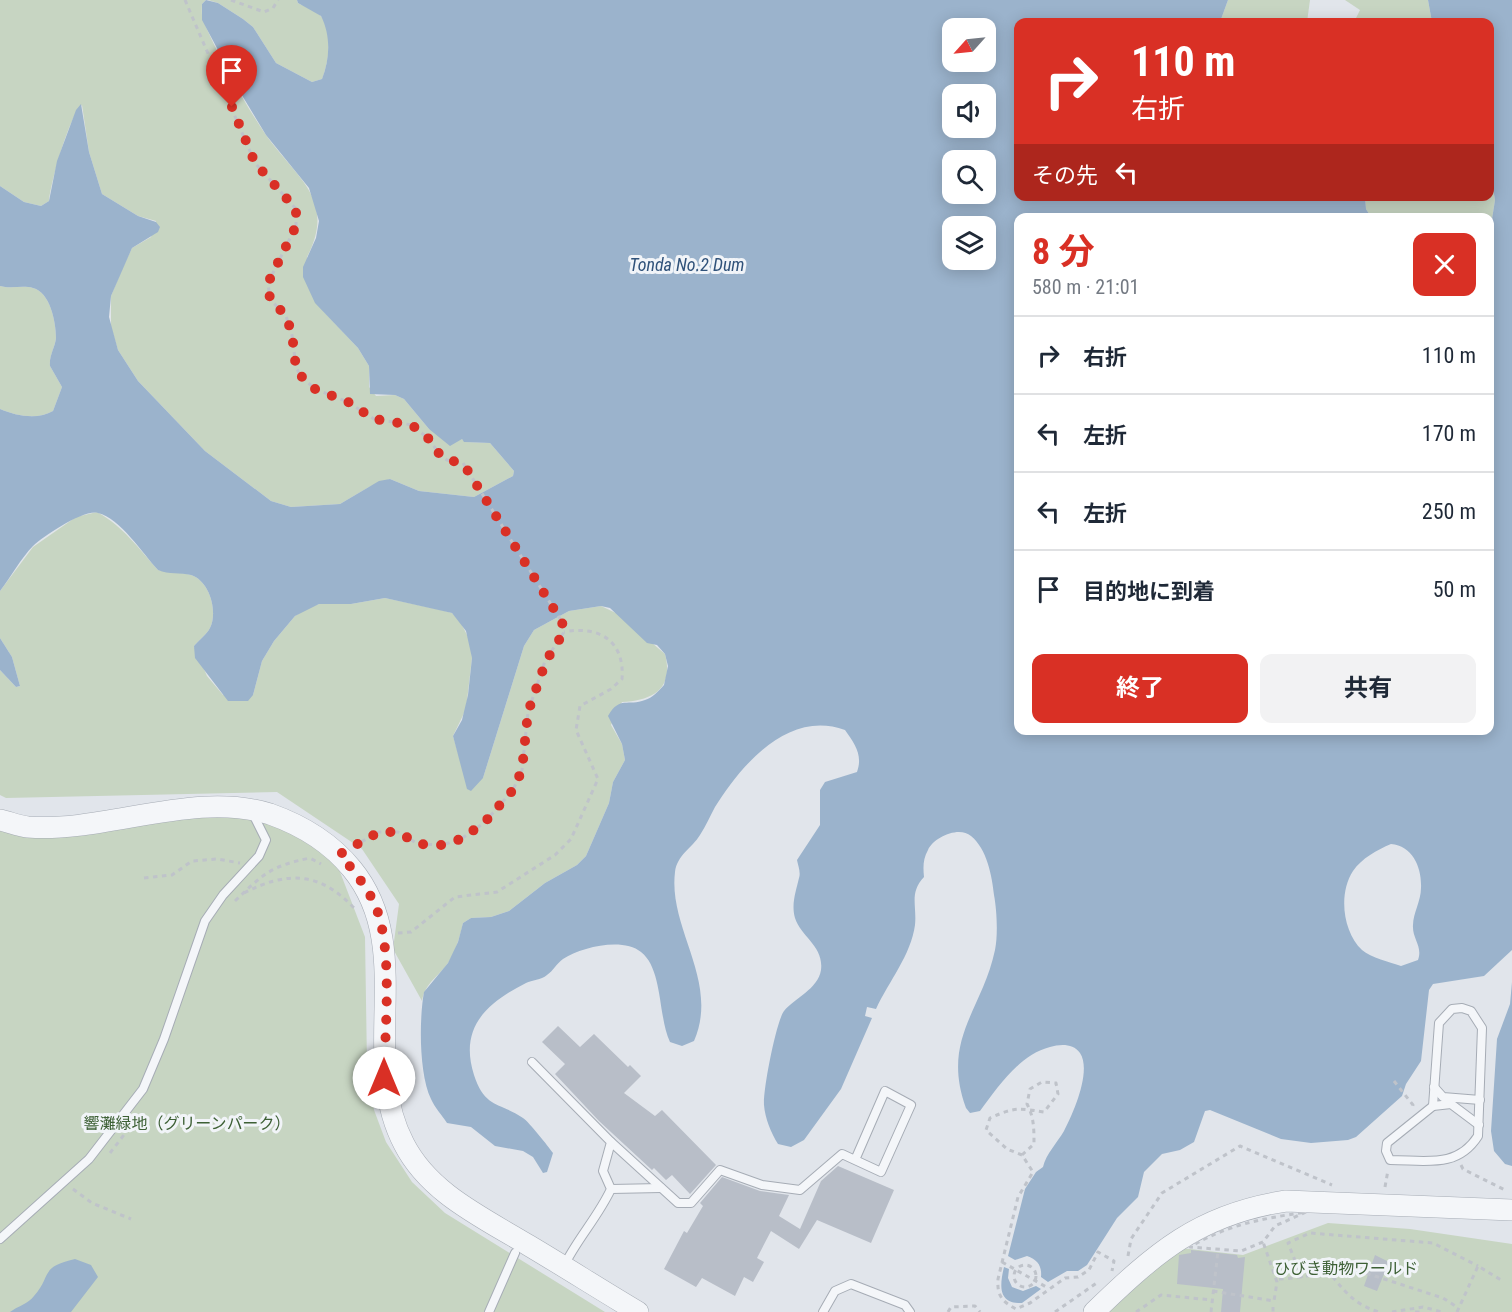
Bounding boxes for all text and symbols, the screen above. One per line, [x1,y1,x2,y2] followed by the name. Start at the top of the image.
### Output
[942,18,996,72] north arrow
[942,18,996,270] map controls
[1131,37,1236,86] text: 110 m
[1032,42,1110,120] icon: right
[206,45,257,107] pin
[215,54,248,87] icon: arrive
[942,84,996,138] button: sound
[1131,93,1185,125] text: 右折
[942,150,996,204] button: search
[1110,156,1143,189] icon: left
[1032,163,1098,188] text: その先
[942,216,996,270] button: layers
[1032,231,1095,273] text: 8 分
[1413,233,1476,296] button: close
[629,254,745,275] water label: Tonda No.2 Dum
[1032,275,1139,299] text: 580 m · 21:01
[1032,339,1065,372] icon: right
[1422,343,1476,368] text: 110 m
[1083,345,1127,370] text: 右折
[1032,417,1065,450] icon: left
[1422,421,1476,446] text: 170 m
[1083,423,1127,448] text: 左折
[1032,495,1065,528] icon: left
[1422,499,1476,524] text: 250 m
[1083,501,1127,526] text: 左折
[1032,573,1065,606] icon: arrive
[1433,577,1476,602] text: 50 m
[1083,579,1215,604] text: 目的地に到着
[1032,654,1248,723] button: 終了
[1260,654,1476,723] button: 共有
[352,1046,416,1110] position arrow
[83,1114,291,1133] park label: 響灘緑地（グリーンパーク）
[1274,1259,1418,1278] park label: ひびき動物ワールド

